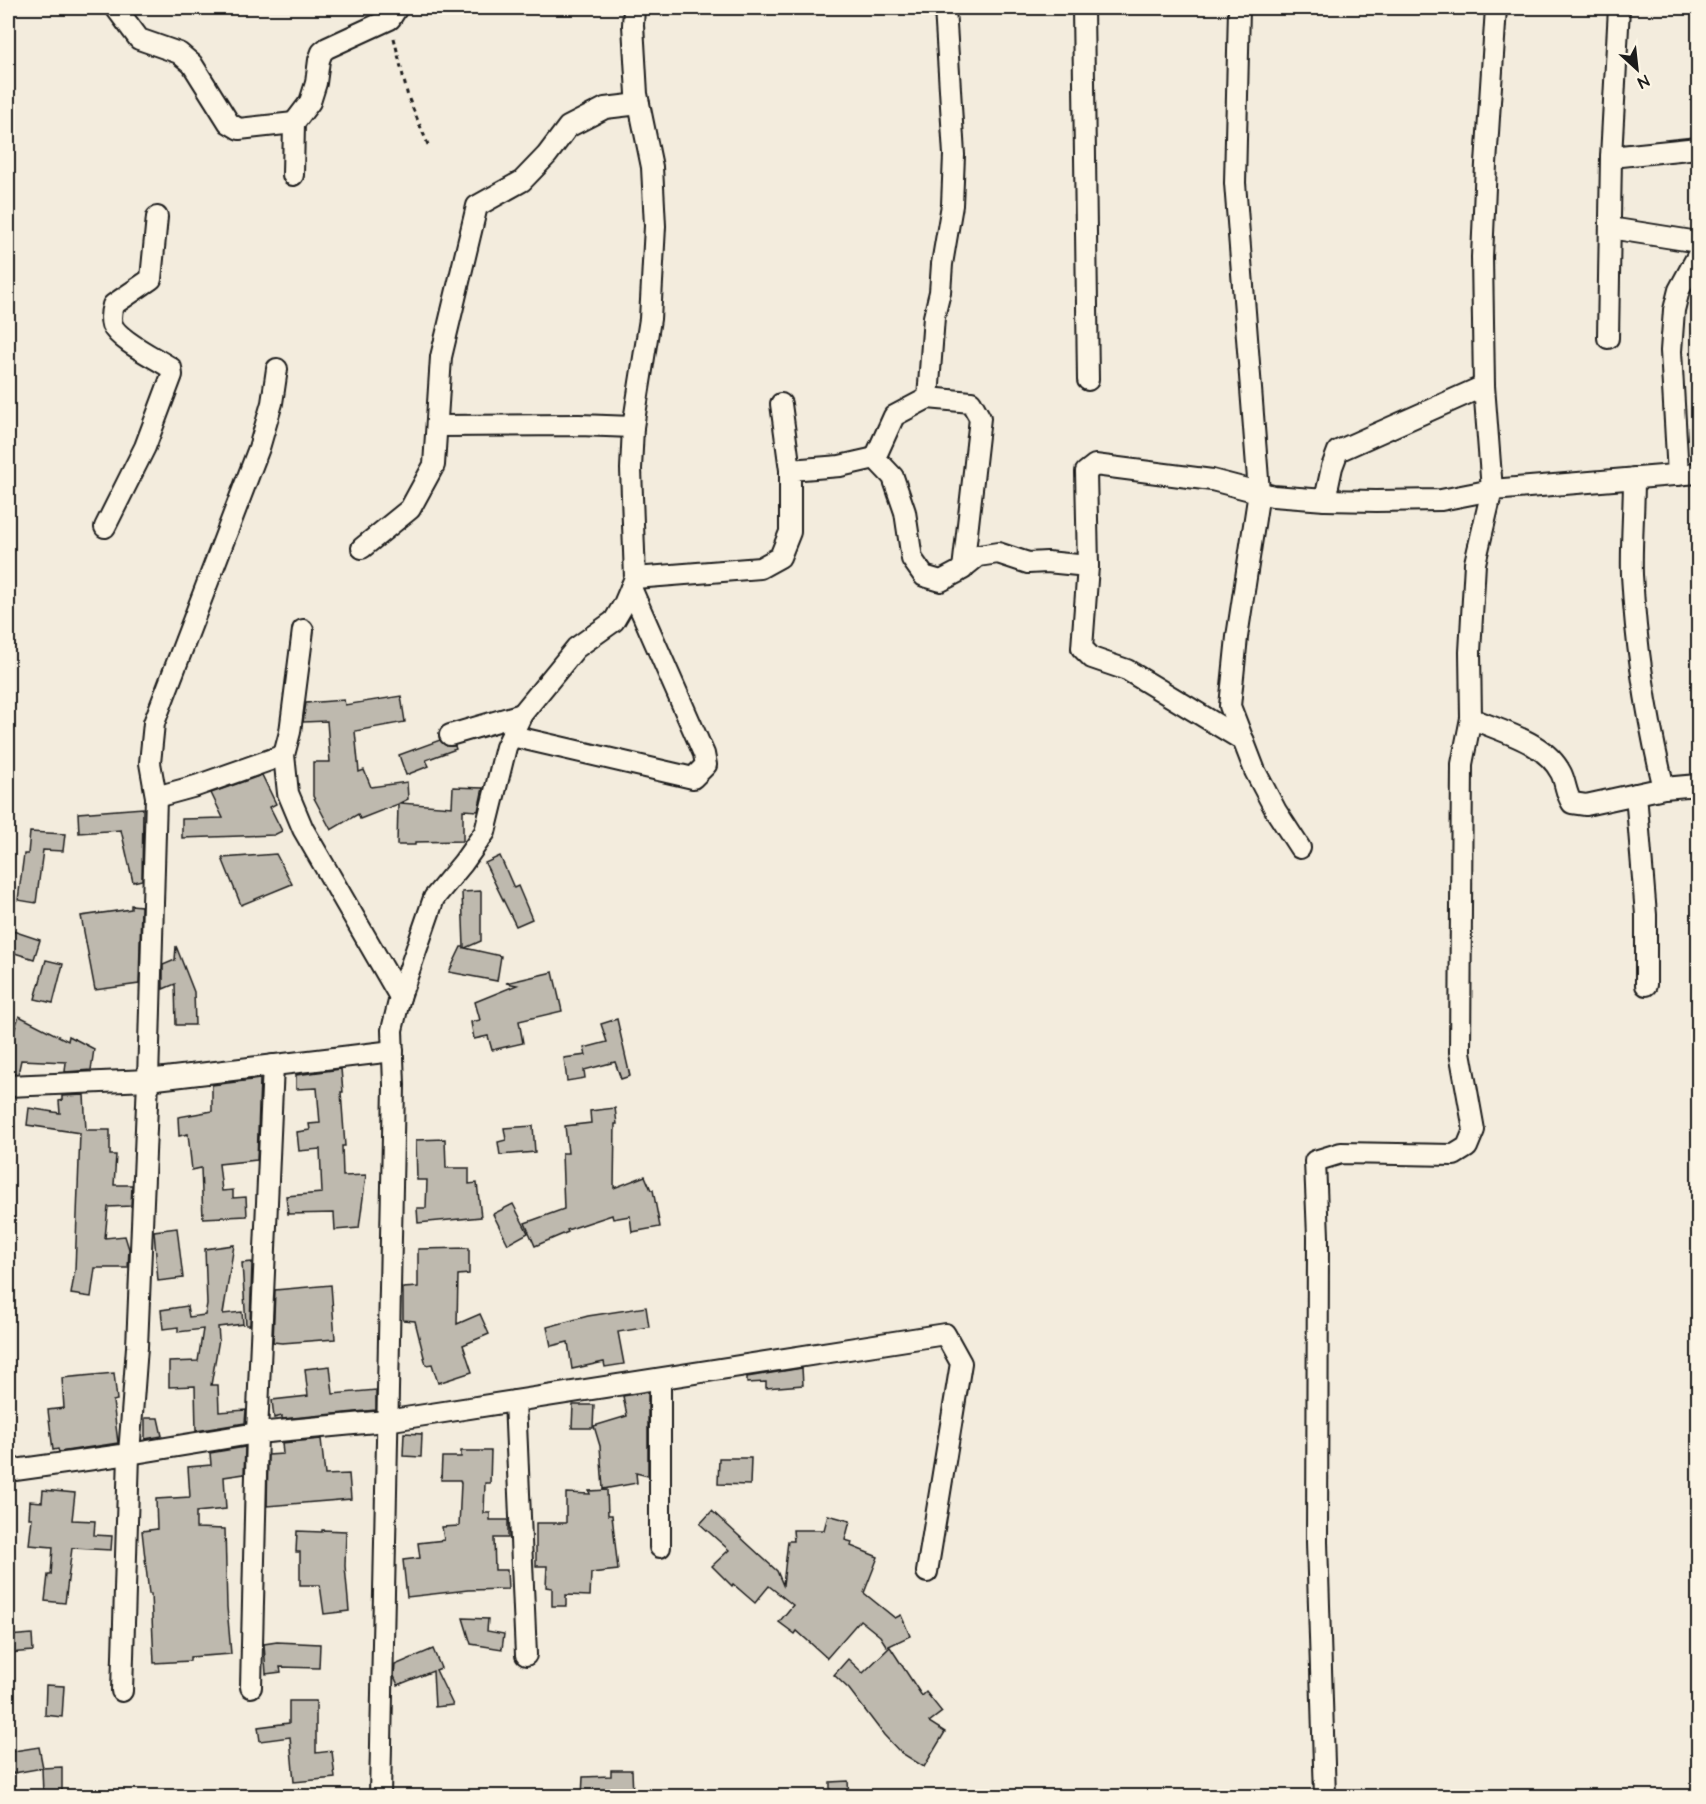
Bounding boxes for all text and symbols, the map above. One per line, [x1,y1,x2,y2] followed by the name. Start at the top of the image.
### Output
[1607,39,1667,99] north arrow
[1634,69,1653,94] text: N

